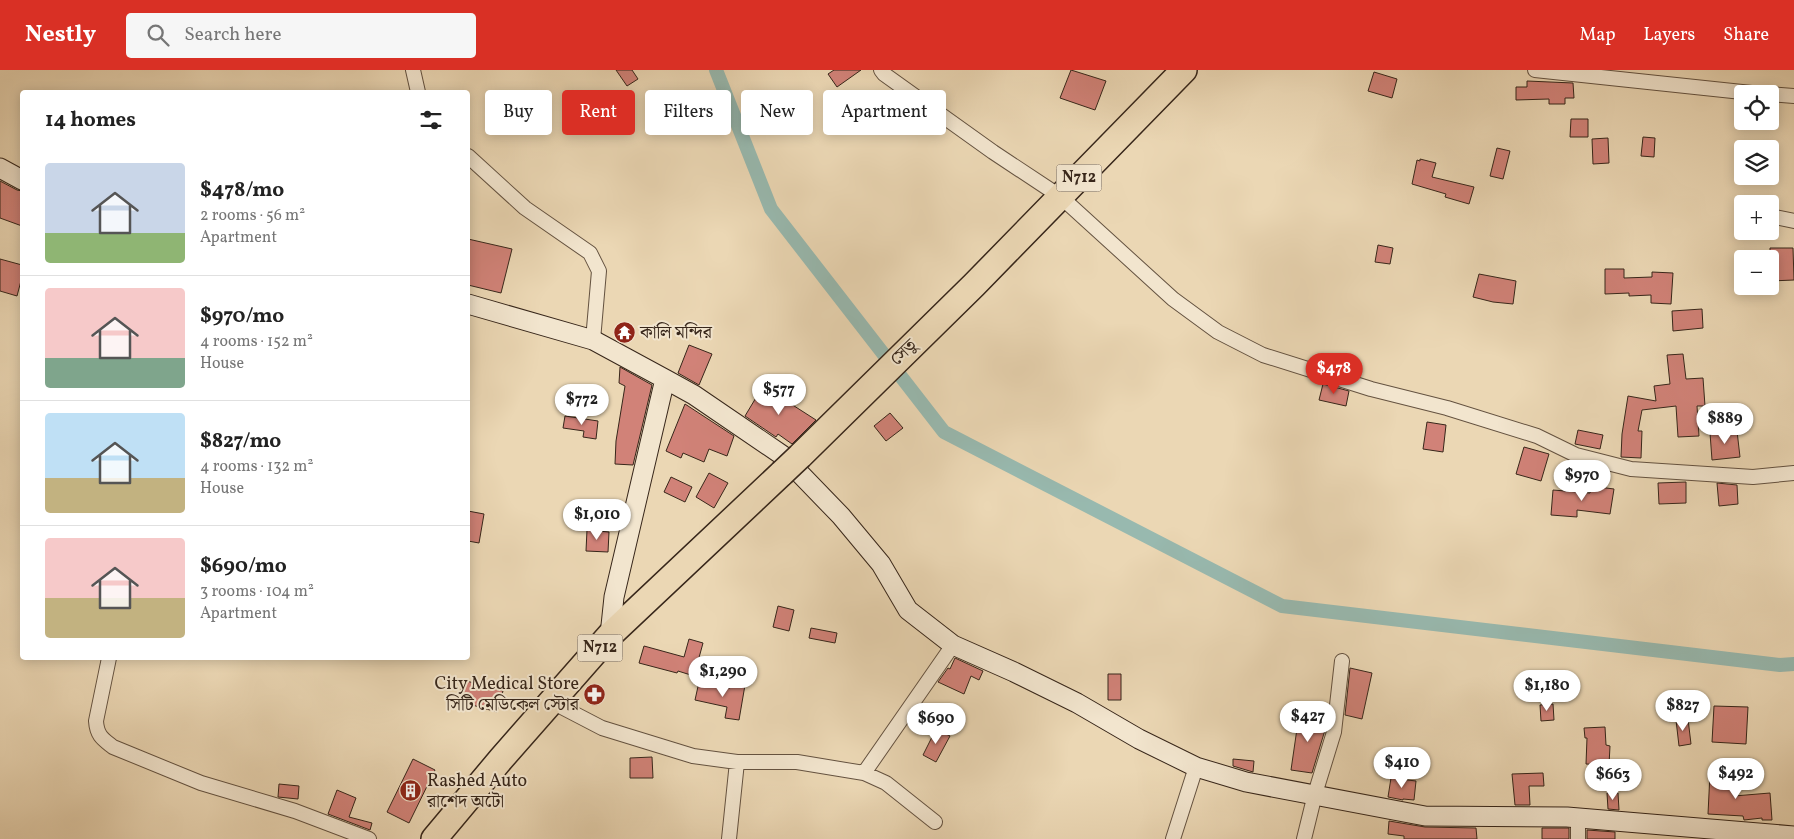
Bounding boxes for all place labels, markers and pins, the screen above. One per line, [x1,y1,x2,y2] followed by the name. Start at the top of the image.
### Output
[612,321,636,345] temple icon: কালি মন্দির
[639,321,713,346] place label: কালি মন্দির
[1304,352,1364,395] pin: $478
[749,374,809,416] pin: $577
[552,384,612,426] pin: $772
[1695,402,1755,445] pin: $889
[1552,460,1612,502] pin: $970
[556,498,638,541] pin: $1,010
[682,656,764,698] pin: $1,290
[1506,670,1588,712] pin: $1,180
[434,672,580,718] place label: City Medical Store সিটি মেডিকেল স্টোর
[583,682,607,706] pharmacy icon: City Medical Store সিটি মেডিকেল স্টোর
[1653,690,1713,732] pin: $827
[1278,700,1338,743] pin: $427
[906,702,966,745] pin: $690
[1372,746,1432,789] pin: $410
[1583,758,1643,801] pin: $663
[1706,758,1766,800] pin: $492
[426,769,527,815] place label: Rashed Auto রাশেদ অটো
[399,779,423,803] building icon: Rashed Auto রাশেদ অটো

